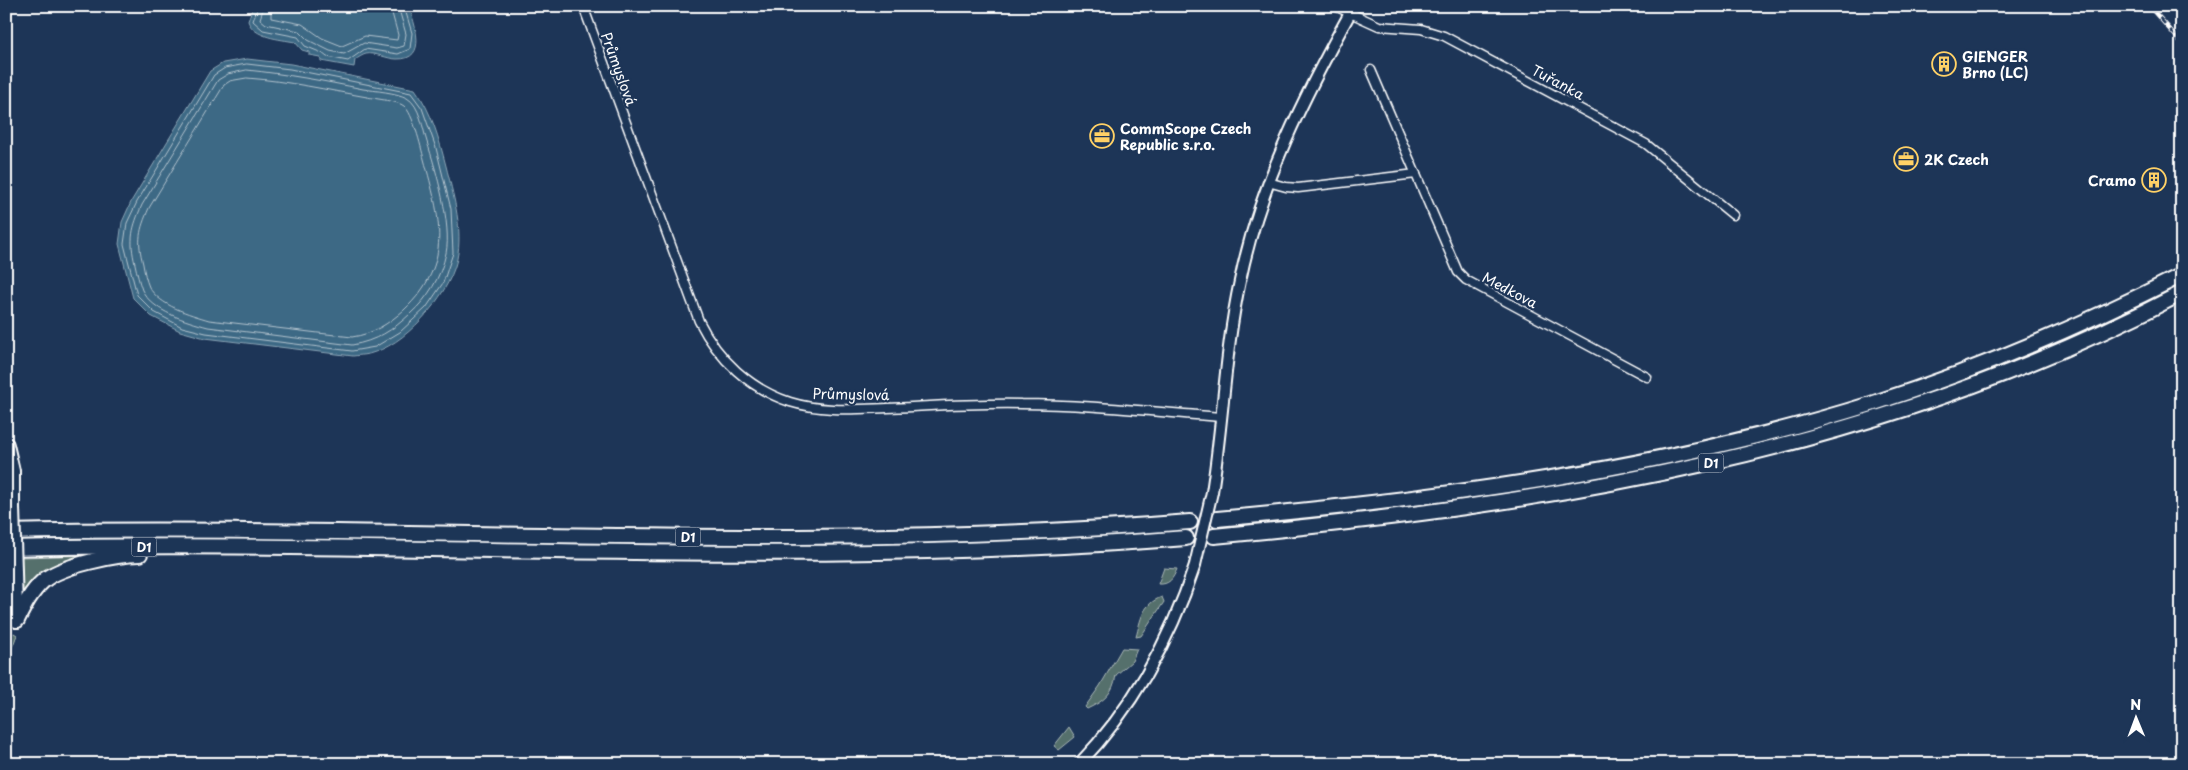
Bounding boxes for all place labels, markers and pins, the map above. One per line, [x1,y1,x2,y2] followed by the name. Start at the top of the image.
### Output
[1962,46,2029,83] place label: GIENGER Brno (LC)
[1931,51,1957,77] building icon: GIENGER Brno (LC)
[1120,118,1251,155] place label: CommScope Czech Republic s.r.o.
[1089,123,1115,149] office icon: CommScope Czech Republic s.r.o.
[1893,146,1919,172] office icon: 2K Czech
[1924,149,1989,170] place label: 2K Czech
[2141,167,2167,193] building icon: Cramo
[2088,170,2136,191] place label: Cramo

